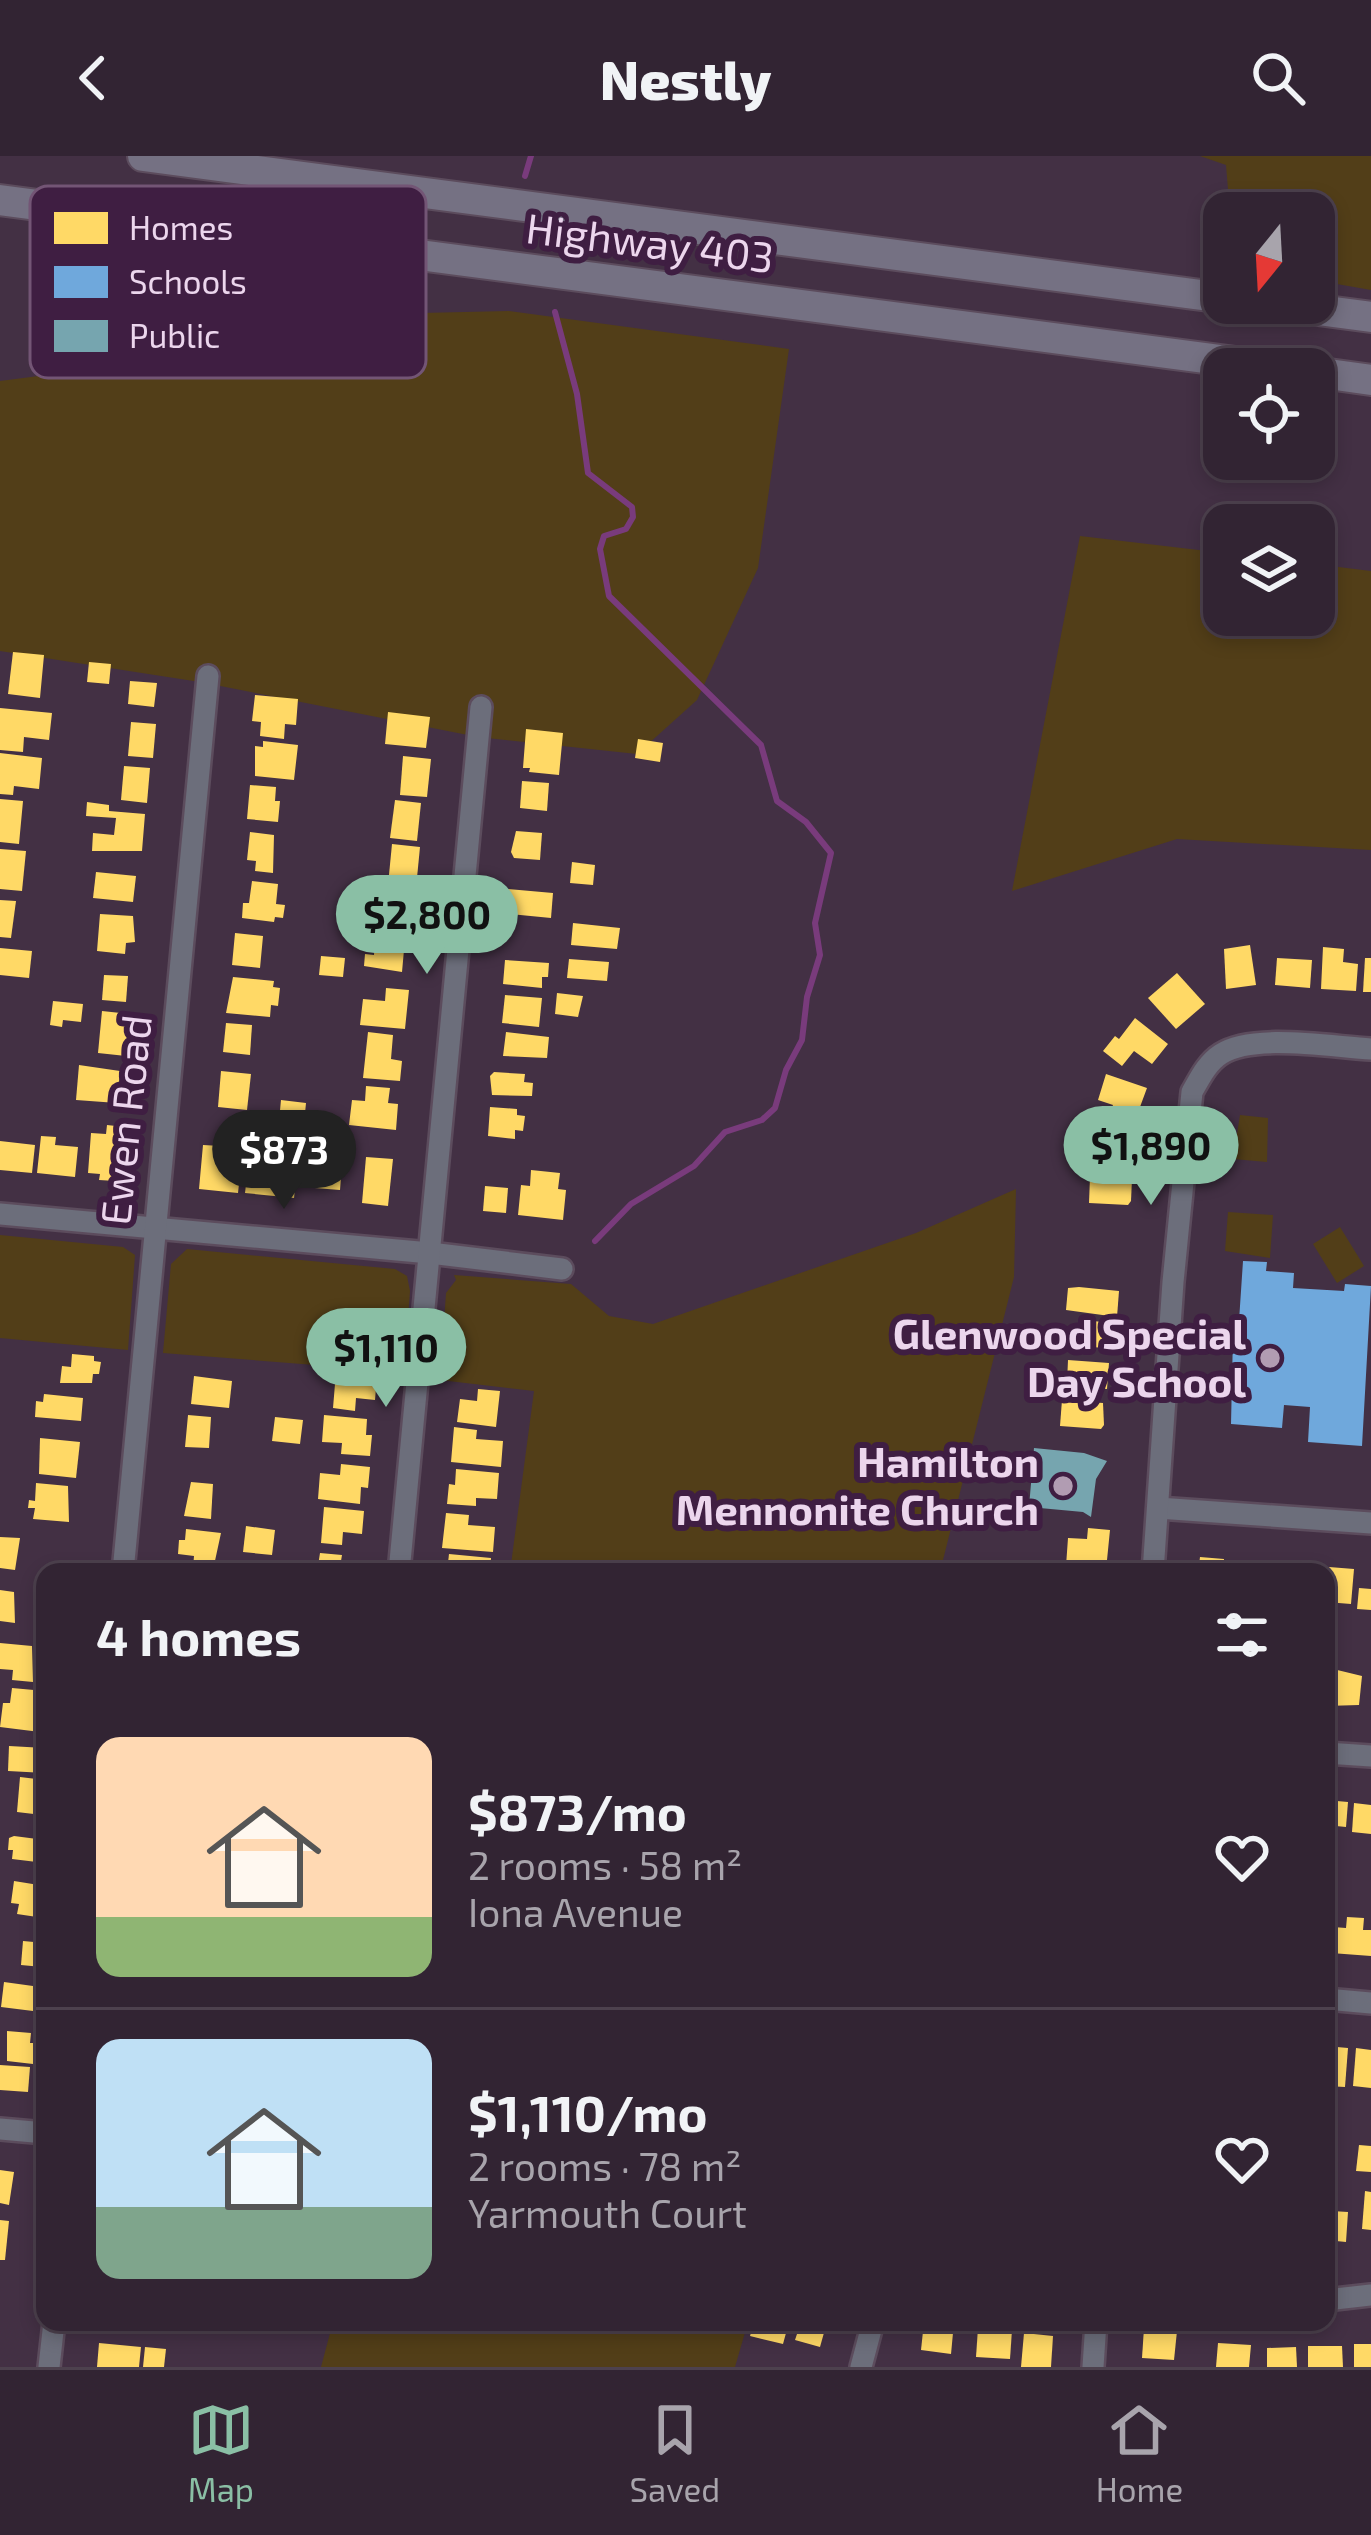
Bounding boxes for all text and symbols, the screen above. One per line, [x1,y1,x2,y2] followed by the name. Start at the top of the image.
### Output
[60,45,126,111] icon: back
[1245,45,1311,111] icon: search
[600,46,771,111] text: Nestly
[30,186,426,378] legend
[1203,192,1335,324] north arrow
[1203,192,1335,636] map controls
[524,201,777,281] street label: Highway 403
[129,207,233,247] text: Homes
[129,261,247,301] text: Schools
[129,315,220,355] text: Public
[1203,348,1335,480] button: locate
[1203,504,1335,636] button: layers
[329,875,525,977] pin: $2,800
[363,890,491,937] text: $2,800
[88,1012,160,1227] street label: Ewen Road
[1053,1106,1249,1208] pin: $1,890
[213,1110,355,1212] pin: $873
[1091,1121,1211,1168] text: $1,890
[239,1125,329,1172] text: $873
[893,1307,1246,1406] place label: Glenwood Special Day School
[288,1308,484,1410] pin: $1,110
[333,1323,439,1370] text: $1,110
[1257,1345,1283,1371] marker: Glenwood Special Day School
[676,1435,1039,1533] place label: Hamilton Mennonite Church
[1050,1473,1076,1499] marker: Hamilton Mennonite Church
[1209,1602,1275,1668] icon: filters
[96,1605,301,1666] text: 4 homes
[468,1780,687,1841] text: $873/mo
[192,1785,336,1929] icon: home
[1209,1824,1275,1890] icon: heart
[468,1841,742,1888] text: 2 rooms · 58 m²
[468,1888,683,1935] text: Iona Avenue
[468,2081,708,2142] text: $1,110/mo
[192,2087,336,2231] icon: home
[1209,2126,1275,2192] icon: heart
[468,2142,741,2189] text: 2 rooms · 78 m²
[468,2189,747,2236] text: Yarmouth Court
[188,2397,254,2509] tab: Map
[630,2397,720,2509] tab: Saved
[1096,2397,1183,2509] tab: Home

